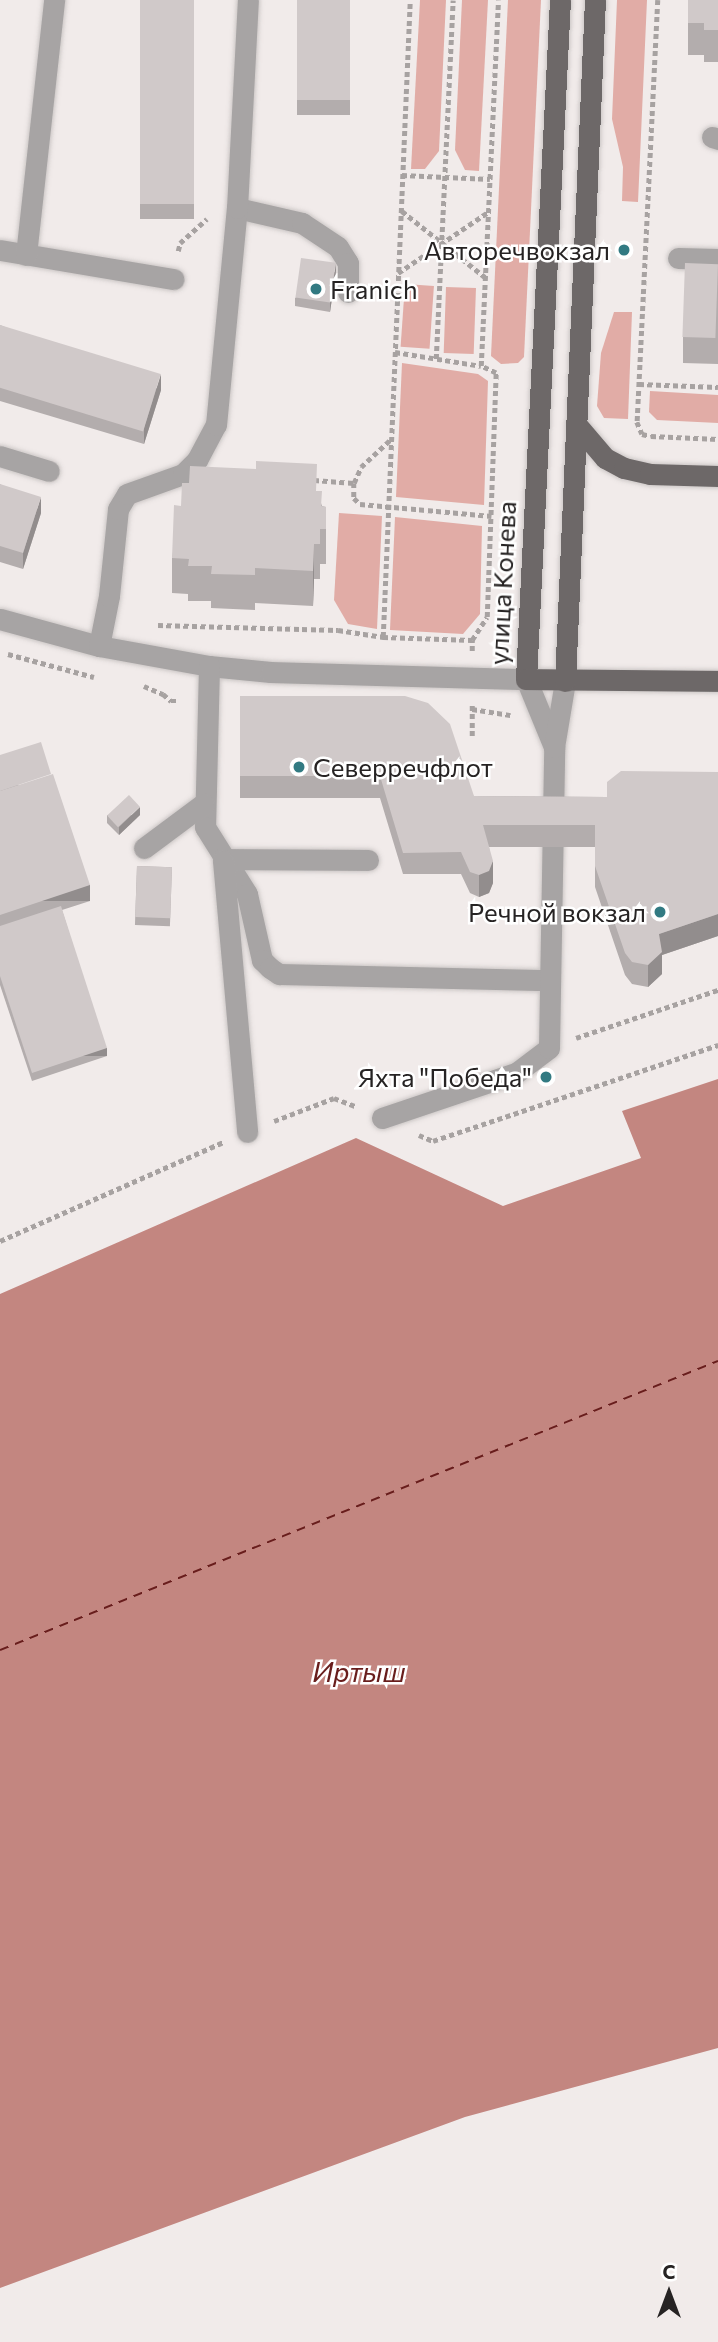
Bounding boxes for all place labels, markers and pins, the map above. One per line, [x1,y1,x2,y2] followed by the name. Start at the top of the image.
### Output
[424,234,610,266] place label: Авторечвокзал
[616,242,632,258] marker: Авторечвокзал
[330,273,418,305] place label: Franich
[308,281,324,297] marker: Franich
[313,751,493,783] place label: Северречфлот
[291,759,307,775] marker: Северречфлот
[468,896,646,928] place label: Речной вокзал
[652,904,668,920] marker: Речной вокзал
[358,1061,532,1093] place label: Яхта "Победа"
[538,1069,554,1085] marker: Яхта "Победа"

